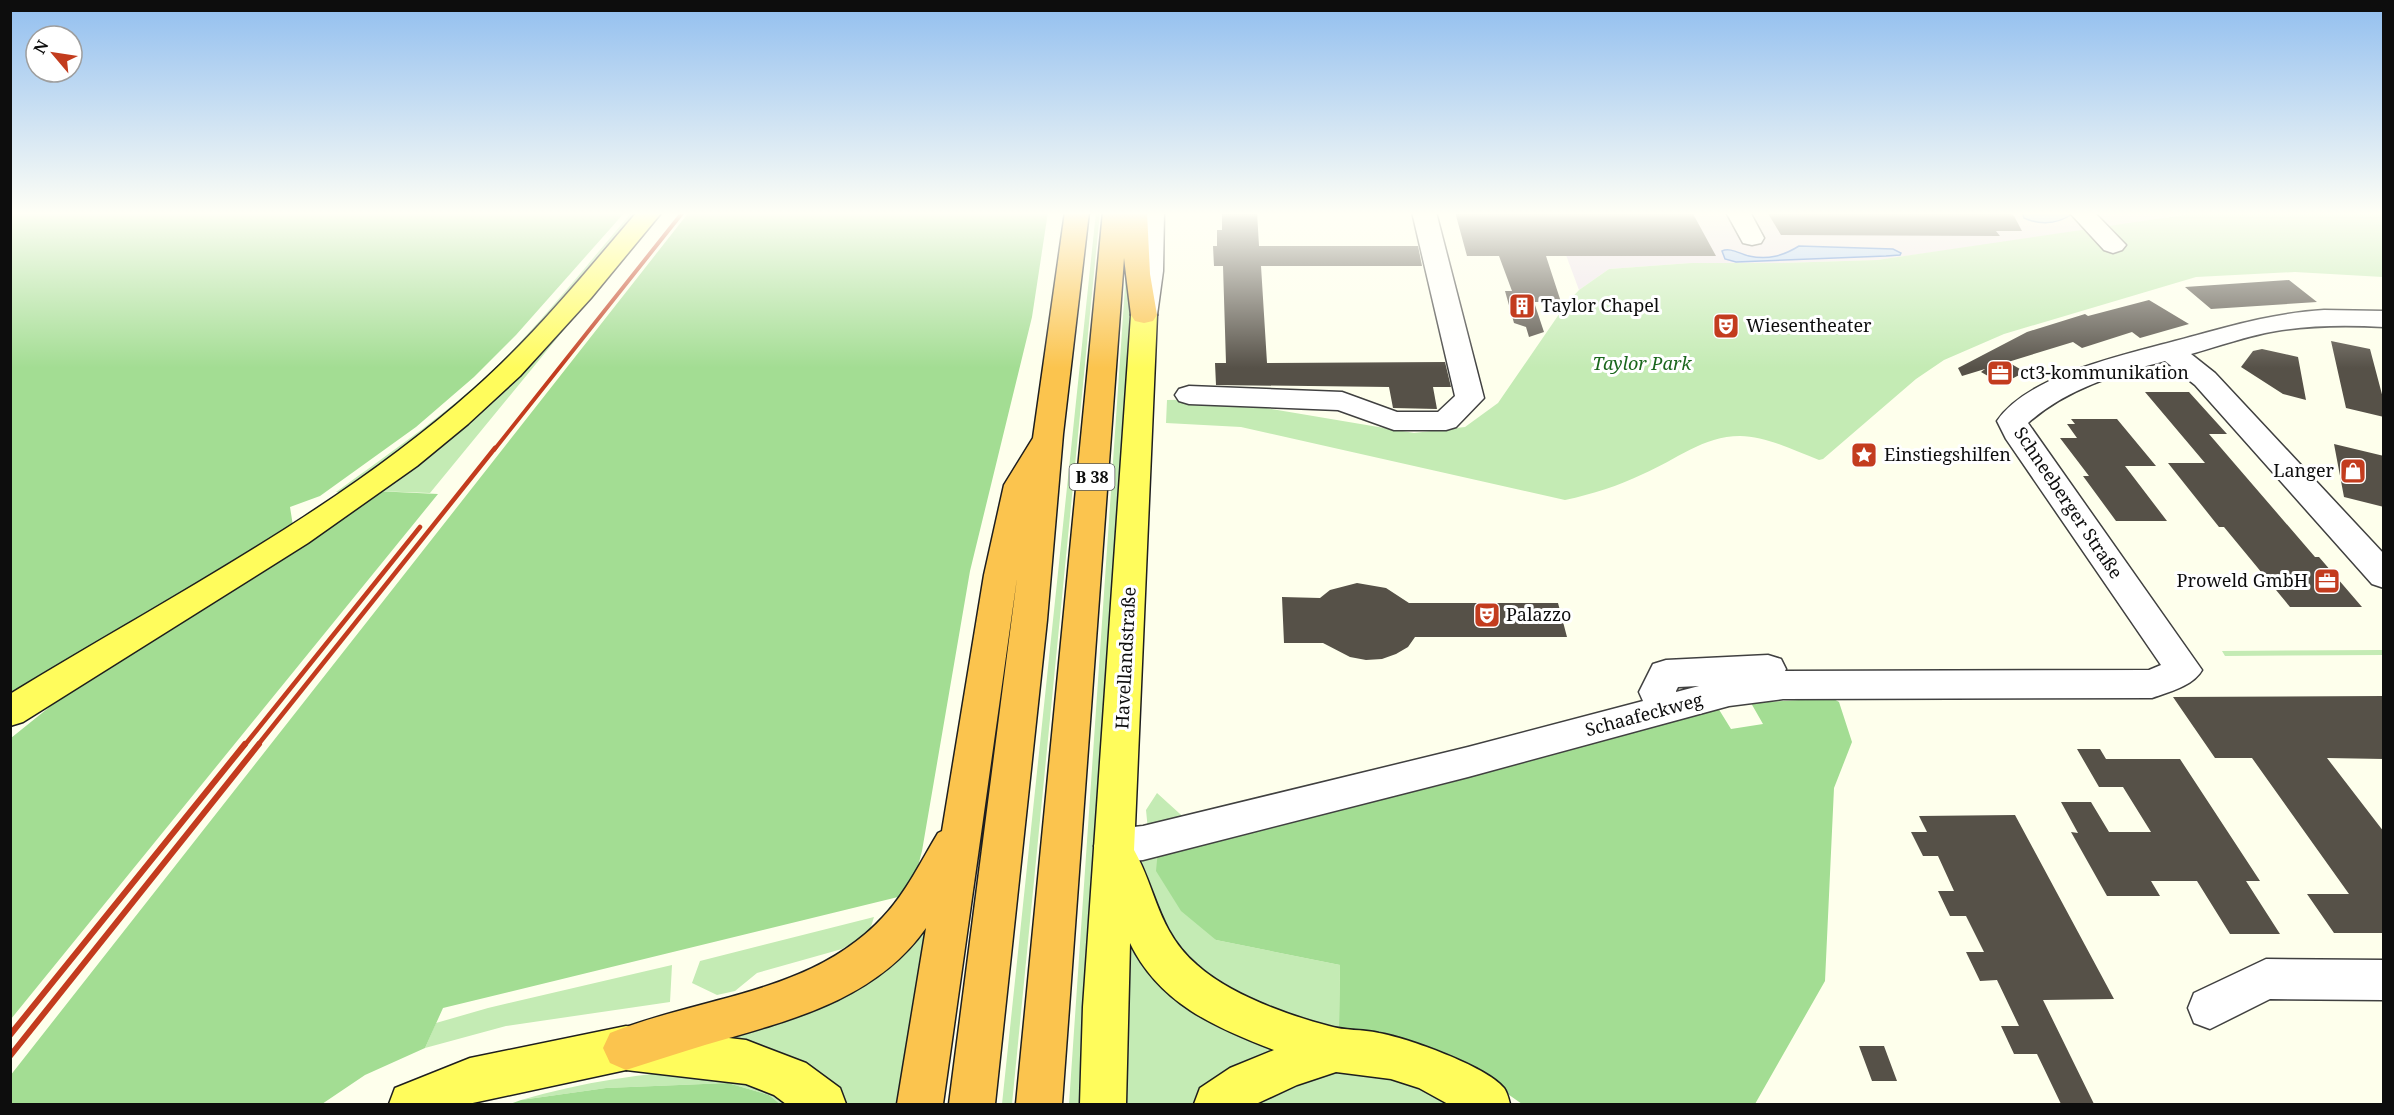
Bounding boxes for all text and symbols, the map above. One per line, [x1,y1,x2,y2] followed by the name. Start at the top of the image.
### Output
[24,24,84,84] north arrow
[28,36,54,58] text: N
[1507,291,1537,321] building icon: Taylor Chapel
[1541,293,1660,317] place label: Taylor Chapel
[1711,311,1741,341] theatre icon: Wiesentheater
[1746,313,1872,337] place label: Wiesentheater
[1592,351,1692,375] park label: Taylor Park
[1985,358,2015,388] office icon: ct3-kommunikation
[2020,360,2189,384] place label: ct3-kommunikation
[2009,422,2129,583] street label: Schneeberger Straße
[1849,440,1879,470] place icon: Einstiegshilfen
[1884,442,2011,466] place label: Einstiegshilfen
[2338,456,2368,486] shop icon: Langer
[2273,458,2335,482] place label: Langer
[1070,464,1114,490] road number: B 38
[2312,566,2342,596] office icon: Proweld GmbH
[2177,568,2308,592] place label: Proweld GmbH
[1109,586,1141,730] street label: Havellandstraße
[1472,600,1502,630] theatre icon: Palazzo
[1506,602,1572,626] place label: Palazzo
[1582,687,1706,741] street label: Schaafeckweg

